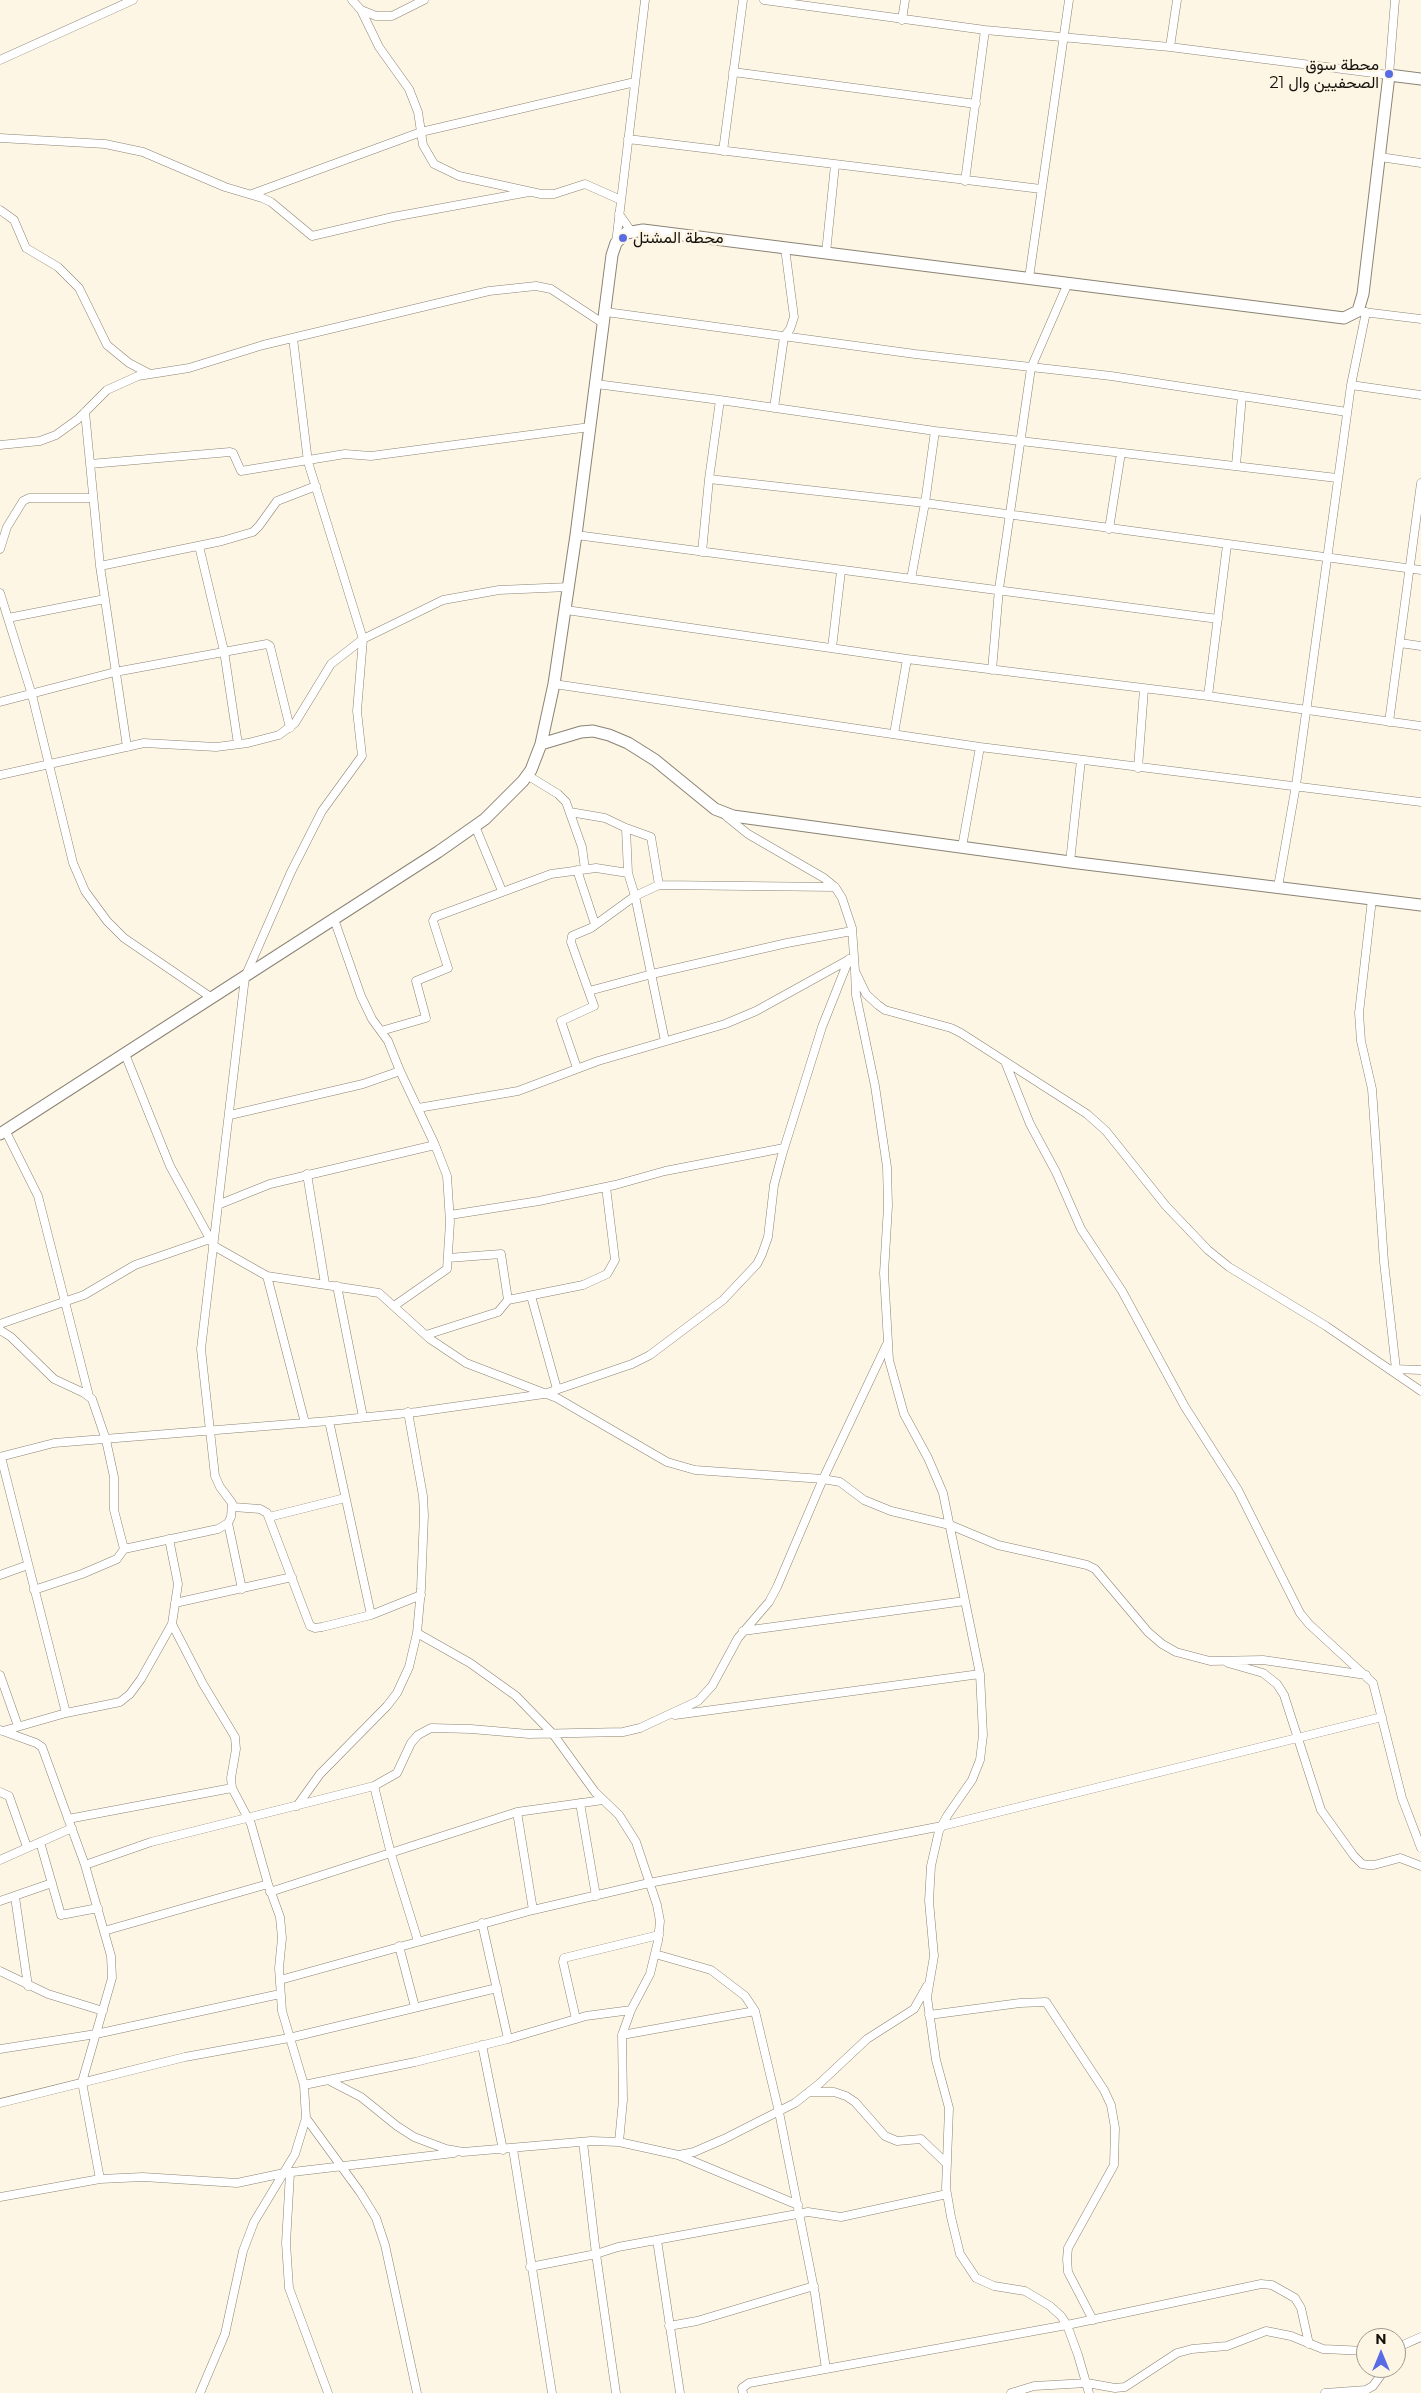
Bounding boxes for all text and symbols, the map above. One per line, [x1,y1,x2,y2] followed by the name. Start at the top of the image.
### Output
[1270,55,1379,93] place label: محطة سوق الصحفيين وال 21
[1383,68,1395,80] marker: محطة سوق الصحفيين وال 21
[633,228,724,248] place label: محطة المشتل
[617,232,629,244] marker: محطة المشتل
[1356,2328,1406,2378] north arrow
[1375,2330,1387,2348] text: N

